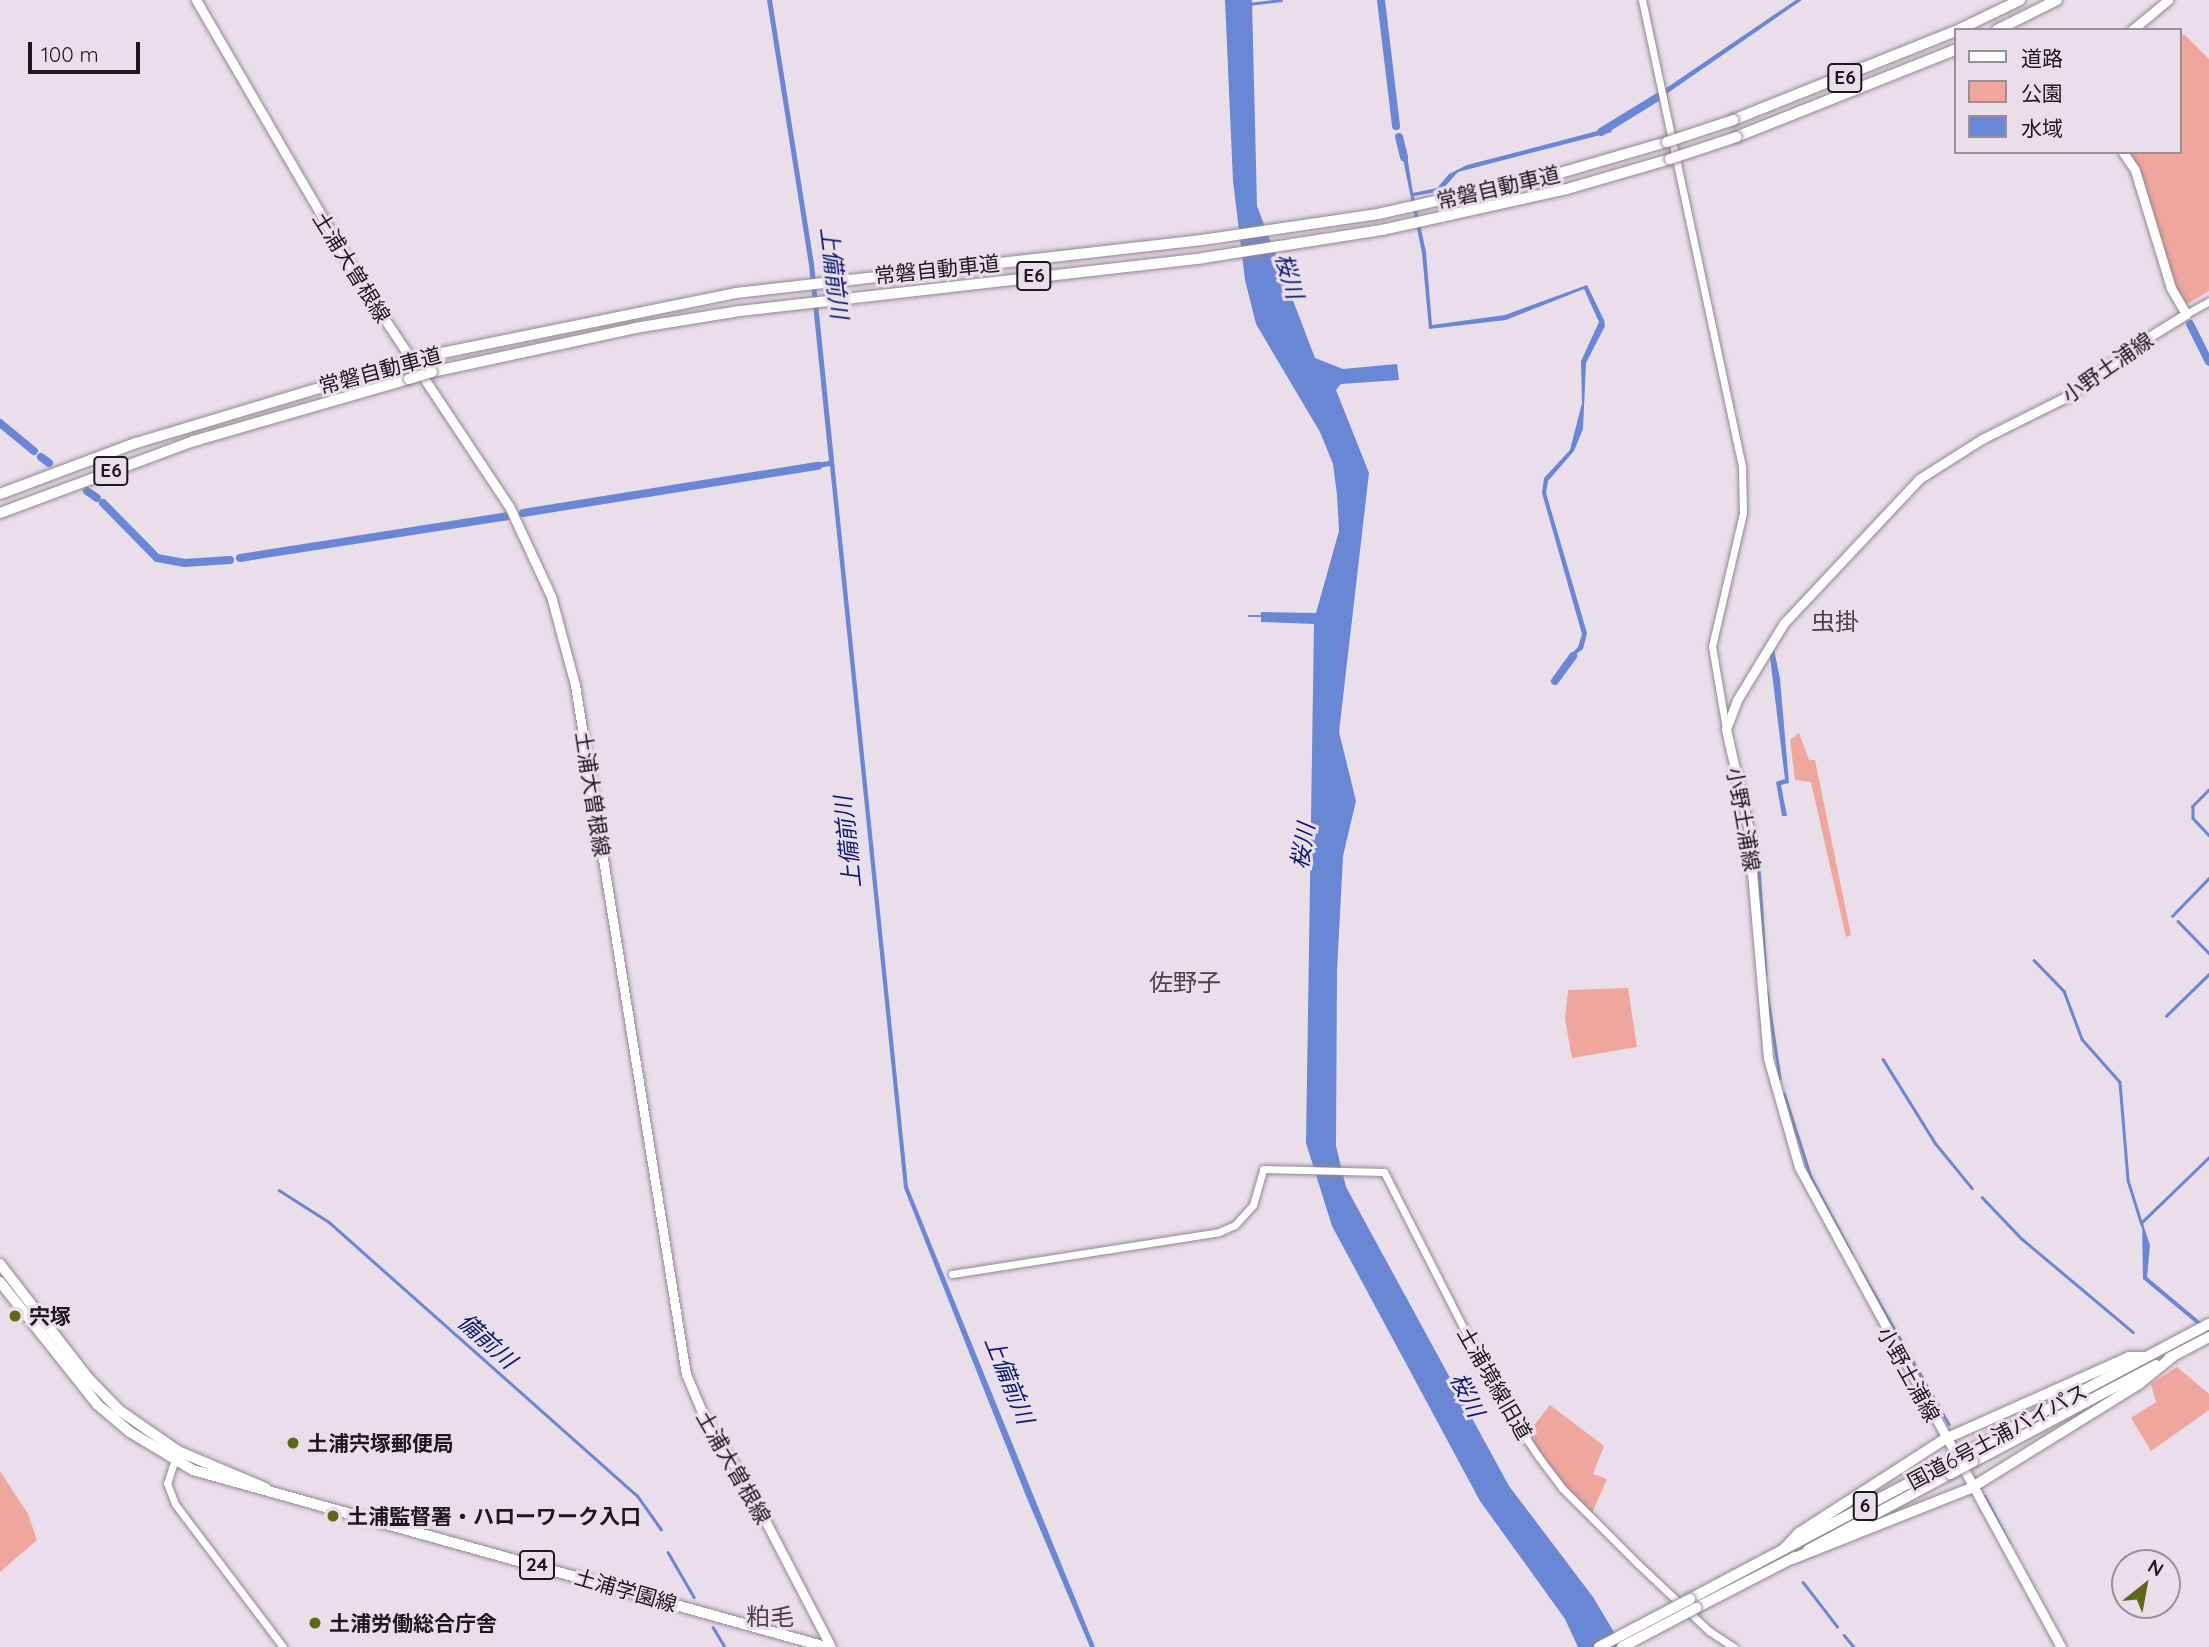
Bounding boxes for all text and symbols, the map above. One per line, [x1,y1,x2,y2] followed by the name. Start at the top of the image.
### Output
[32,28,144,72] scale bar
[1954,28,2181,154] legend
[41,41,99,67] text: 100 m
[2021,45,2063,71] text: 道路
[1826,62,1864,94] road number: E6
[2021,80,2063,106] text: 公園
[2021,115,2063,141] text: 水域
[1434,161,1562,213] street label: 常磐自動車道
[308,207,396,327] street label: 土浦大曽根線
[815,226,853,320] water label: 上備前川
[873,250,1001,288] street label: 常磐自動車道
[1269,250,1309,302] water label: 桜川
[1015,260,1053,292] road number: E6
[2057,327,2157,407] street label: 小野土浦線
[316,342,444,398] street label: 常磐自動車道
[92,456,130,486] road number: E6
[1811,608,1859,636] district label: 虫掛
[571,730,615,858] street label: 土浦大曽根線
[1722,765,1766,873] street label: 小野土浦線
[829,795,867,889] water label: 上備前川
[1286,821,1320,871] water label: 桜川
[1149,969,1221,997] district label: 佐野子
[29,1303,71,1329] place label: 宍塚
[7,1308,23,1324] marker: 宍塚
[452,1308,522,1374] water label: 備前川
[1453,1322,1537,1444] street label: 土浦境線旧道
[1873,1322,1945,1426] street label: 小野土浦線
[979,1332,1039,1428] water label: 上備前川
[1444,1368,1490,1422] water label: 桜川
[1903,1378,2091,1494] street label: 国道6号土浦バイパス
[692,1406,776,1528] street label: 土浦大曽根線
[307,1430,454,1456] place label: 土浦宍塚郵便局
[285,1435,301,1451] marker: 土浦宍塚郵便局
[1851,1490,1879,1522] road number: 6
[347,1503,641,1529] place label: 土浦監督署・ハローワーク入口
[325,1508,341,1524] marker: 土浦監督署・ハローワーク入口
[2111,1549,2181,1619] north arrow
[518,1550,556,1581] road number: 24
[2144,1554,2168,1582] text: N
[572,1563,680,1617] street label: 土浦学園線
[746,1603,794,1631] district label: 粕毛
[329,1610,497,1636] place label: 土浦労働総合庁舎
[307,1615,323,1631] marker: 土浦労働総合庁舎

